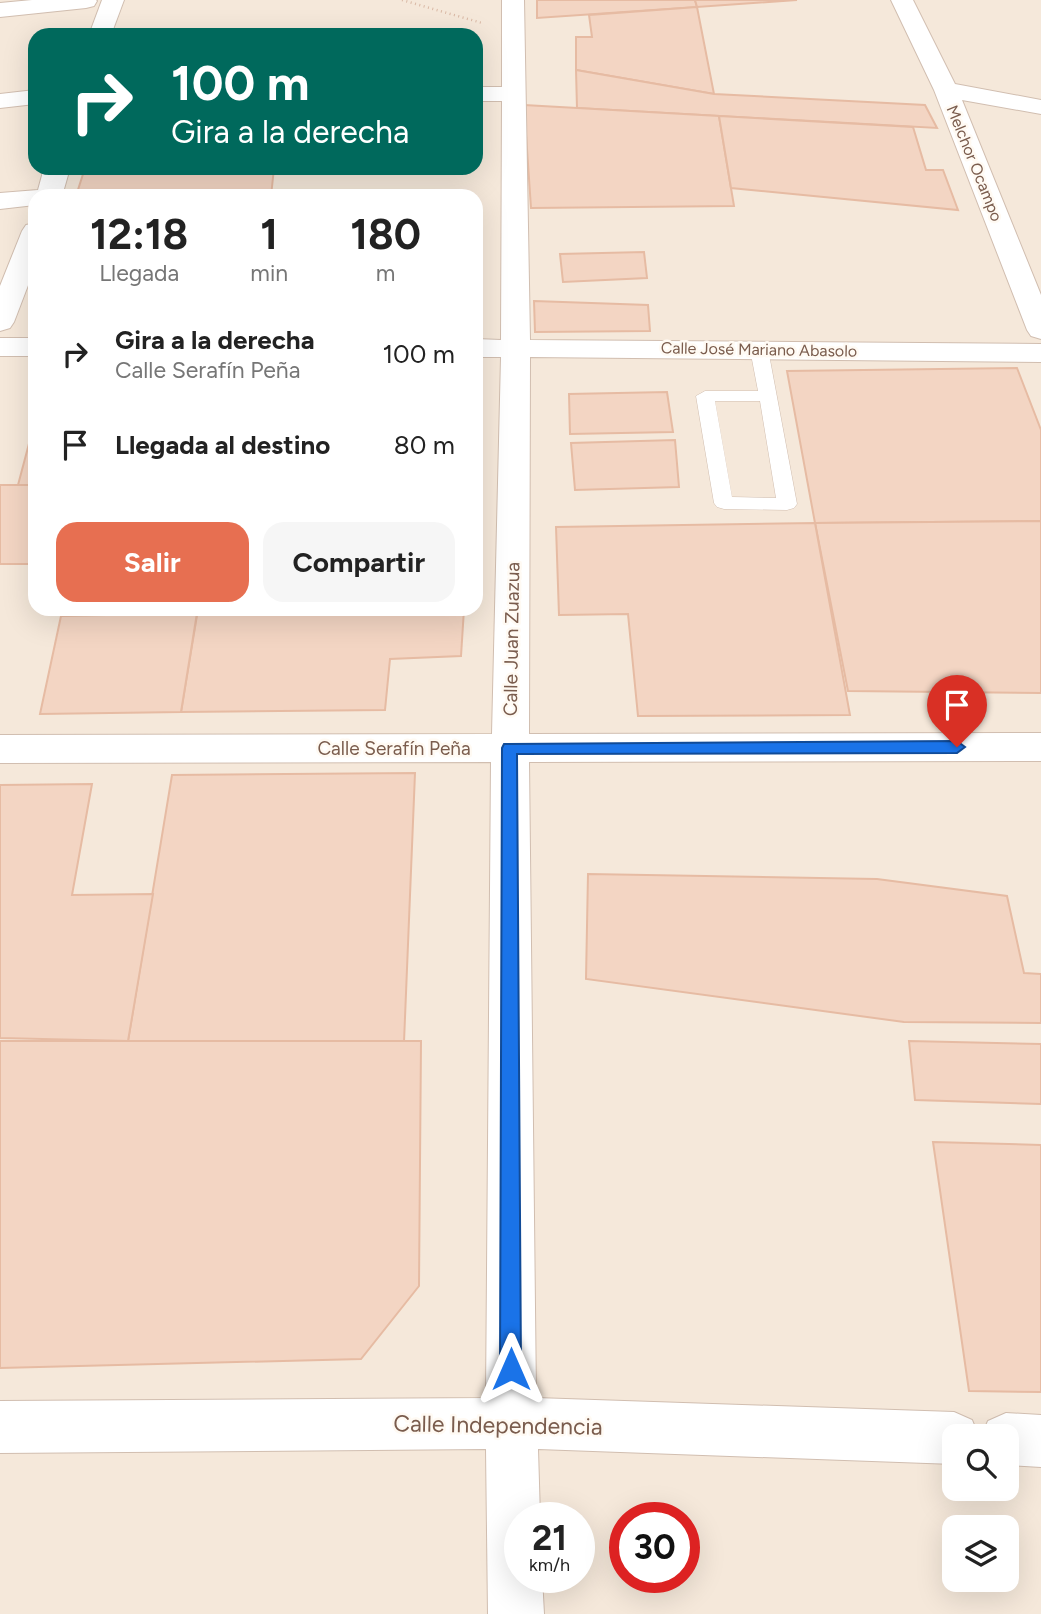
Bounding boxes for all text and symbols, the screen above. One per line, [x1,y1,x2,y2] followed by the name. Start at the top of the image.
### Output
[171,53,310,112] text: 100 m
[56,56,147,147] icon: right
[943,102,1006,224] street label: Melchor Ocampo
[171,113,409,151] text: Gira a la derecha
[90,209,188,260] text: 12:18
[260,209,278,260] text: 1
[350,209,421,260] text: 180
[99,259,179,287] text: Llegada
[250,259,288,287] text: min
[376,259,395,287] text: m
[115,324,315,356] text: Gira a la derecha
[56,335,94,373] icon: right
[382,338,455,370] text: 100 m
[661,338,857,361] street label: Calle José Mariano Abasolo
[115,356,300,384] text: Calle Serafín Peña
[56,426,94,464] icon: arrive
[115,429,330,461] text: Llegada al destino
[394,429,455,461] text: 80 m
[56,522,249,602] button: Salir
[263,522,455,602] button: Compartir
[499,562,524,716] street label: Calle Juan Zuazua
[927,675,987,747] pin
[938,686,976,724] icon: arrive
[317,737,471,760] street label: Calle Serafín Peña
[474,1332,548,1406] position arrow
[393,1409,603,1441] street label: Calle Independencia
[942,1424,1019,1592] map controls
[942,1424,1019,1501] button: search
[609,1502,700,1593] speed limit sign: 30
[942,1515,1019,1592] button: layers
[532,1517,567,1559] text: 21
[529,1554,570,1576] text: km/h

